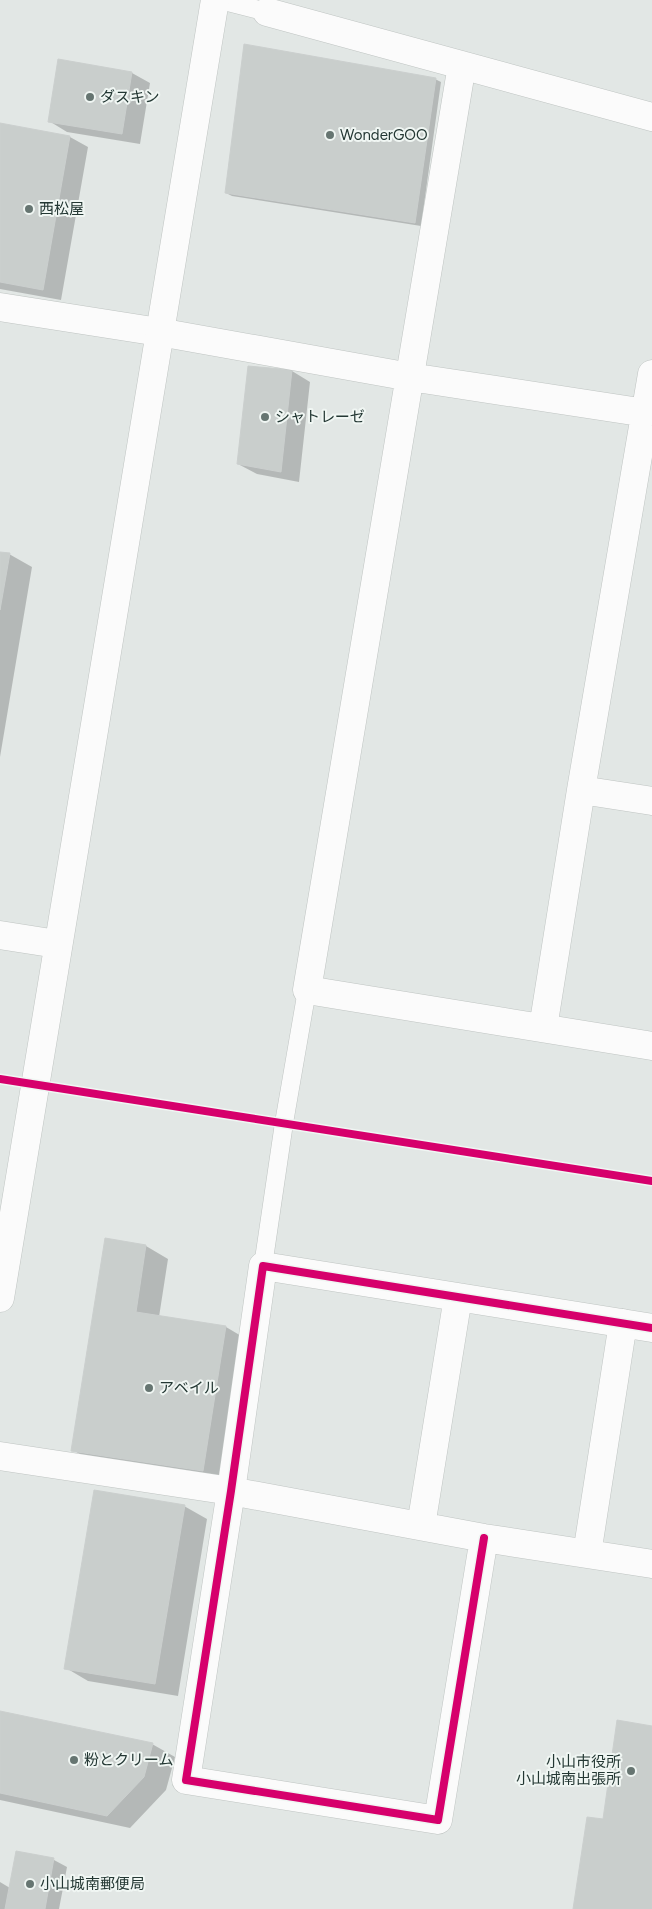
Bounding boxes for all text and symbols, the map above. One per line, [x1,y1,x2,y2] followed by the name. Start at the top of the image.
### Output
[100,88,160,106] place label: ダスキン
[84,91,96,103] marker: ダスキン
[340,126,428,144] place label: WonderGOO
[324,129,336,141] marker: WonderGOO
[39,200,84,218] place label: 西松屋
[23,203,35,215] marker: 西松屋
[275,408,365,426] place label: シャトレーゼ
[259,411,271,423] marker: シャトレーゼ
[159,1379,219,1397] place label: アベイル
[143,1382,155,1394] marker: アベイル
[84,1751,174,1769] place label: 粉とクリーム
[516,1753,621,1788] place label: 小山市役所 小山城南出張所
[68,1754,80,1766] marker: 粉とクリーム
[625,1765,637,1777] marker: 小山市役所 小山城南出張所
[40,1875,145,1893] place label: 小山城南郵便局
[24,1878,36,1890] marker: 小山城南郵便局

